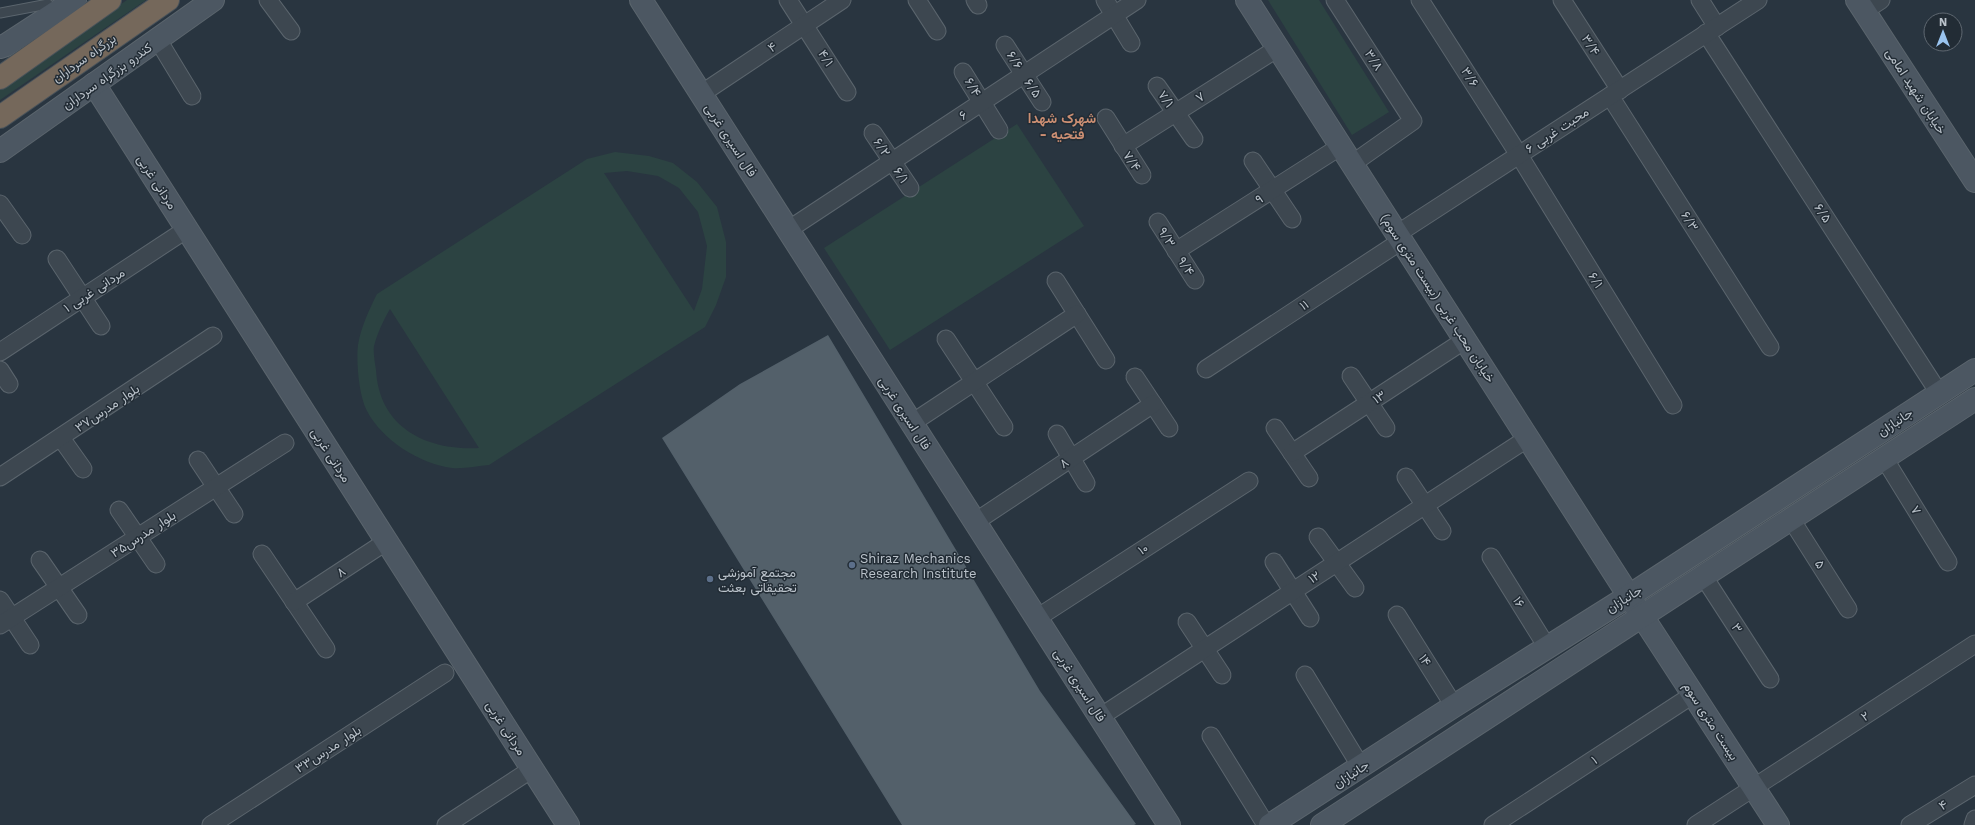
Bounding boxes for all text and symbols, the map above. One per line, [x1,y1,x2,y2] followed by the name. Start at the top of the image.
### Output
[1923,12,1963,52] north arrow
[1939,16,1947,29] text: N
[49,30,119,86] street label: بزرگراه سرداران
[1579,32,1603,58] street label: ۳/۴
[59,39,155,113] street label: کندرو بزرگراه سرداران
[765,39,779,55] street label: ۴
[1882,45,1949,137] street label: خیابان شهید امامی
[815,47,837,69] street label: ۴/۱
[1362,47,1386,74] street label: ۳/۸
[1004,48,1026,72] street label: ۶/۶
[1458,64,1482,90] street label: ۳/۶
[962,75,984,99] street label: ۶/۴
[1021,76,1045,100] street label: ۶/۵
[1155,88,1177,110] street label: ۷/۱
[1193,88,1208,105] street label: ۷
[701,101,760,180] street label: فال اسیری غربی
[1522,104,1592,157] street label: محبت غربی ۶
[956,107,970,123] street label: ۶
[1028,110,1096,143] district label: شهرک شهدا - فتحیه
[871,135,894,159] street label: ۶/۲
[1120,148,1144,174] street label: ۷/۴
[133,152,180,213] street label: مردانی غربی
[890,164,912,186] street label: ۶/۱
[1252,191,1266,207] street label: ۹
[1811,201,1835,225] street label: ۶/۵
[1678,208,1702,234] street label: ۶/۳
[1377,211,1498,386] street label: خیابان محب غربی (بیست متری سوم)
[1155,224,1179,250] street label: ۹/۳
[1175,254,1197,278] street label: ۹/۴
[61,265,128,316] street label: مردانی غربی ۱
[1585,269,1607,291] street label: ۶/۱
[1297,297,1311,313] street label: ۱۱
[875,374,934,453] street label: فال اسیری غربی
[72,381,143,436] street label: بلوار مدرس۳۷
[1370,387,1388,407] street label: ۱۳
[1875,405,1916,440] street label: جانبازان
[307,425,354,486] street label: مردانی غربی
[1057,454,1072,471] street label: ۸
[1908,503,1925,517] street label: ۷
[108,507,179,561] street label: بلوار مدرس۳۵
[1135,540,1151,558] street label: ۱۰
[860,551,977,581] place label: Shiraz Mechanics Research Institute
[1812,557,1828,571] street label: ۵
[847,560,857,570] marker: Shiraz Mechanics Research Institute
[334,563,349,580] street label: ۸
[718,565,797,596] place label: مجتمع آموزشی تحقیقاتی بعثت
[1305,568,1323,586] street label: ۱۲
[705,574,715,584] marker: مجتمع آموزشی تحقیقاتی بعثت
[1603,582,1645,617] street label: جانبازان
[1510,594,1528,610] street label: ۱۶
[1728,620,1746,636] street label: ۳
[1050,646,1109,725] street label: فال اسیری غربی
[1416,651,1434,669] street label: ۱۴
[1679,679,1742,764] street label: بیست متری سوم
[482,698,529,759] street label: مردانی غربی
[1858,708,1872,724] street label: ۲
[292,722,364,777] street label: بلوار مدرس۳۳
[1588,753,1600,767] street label: ۱
[1331,757,1372,792] street label: جانبازان
[1936,797,1950,813] street label: ۴

